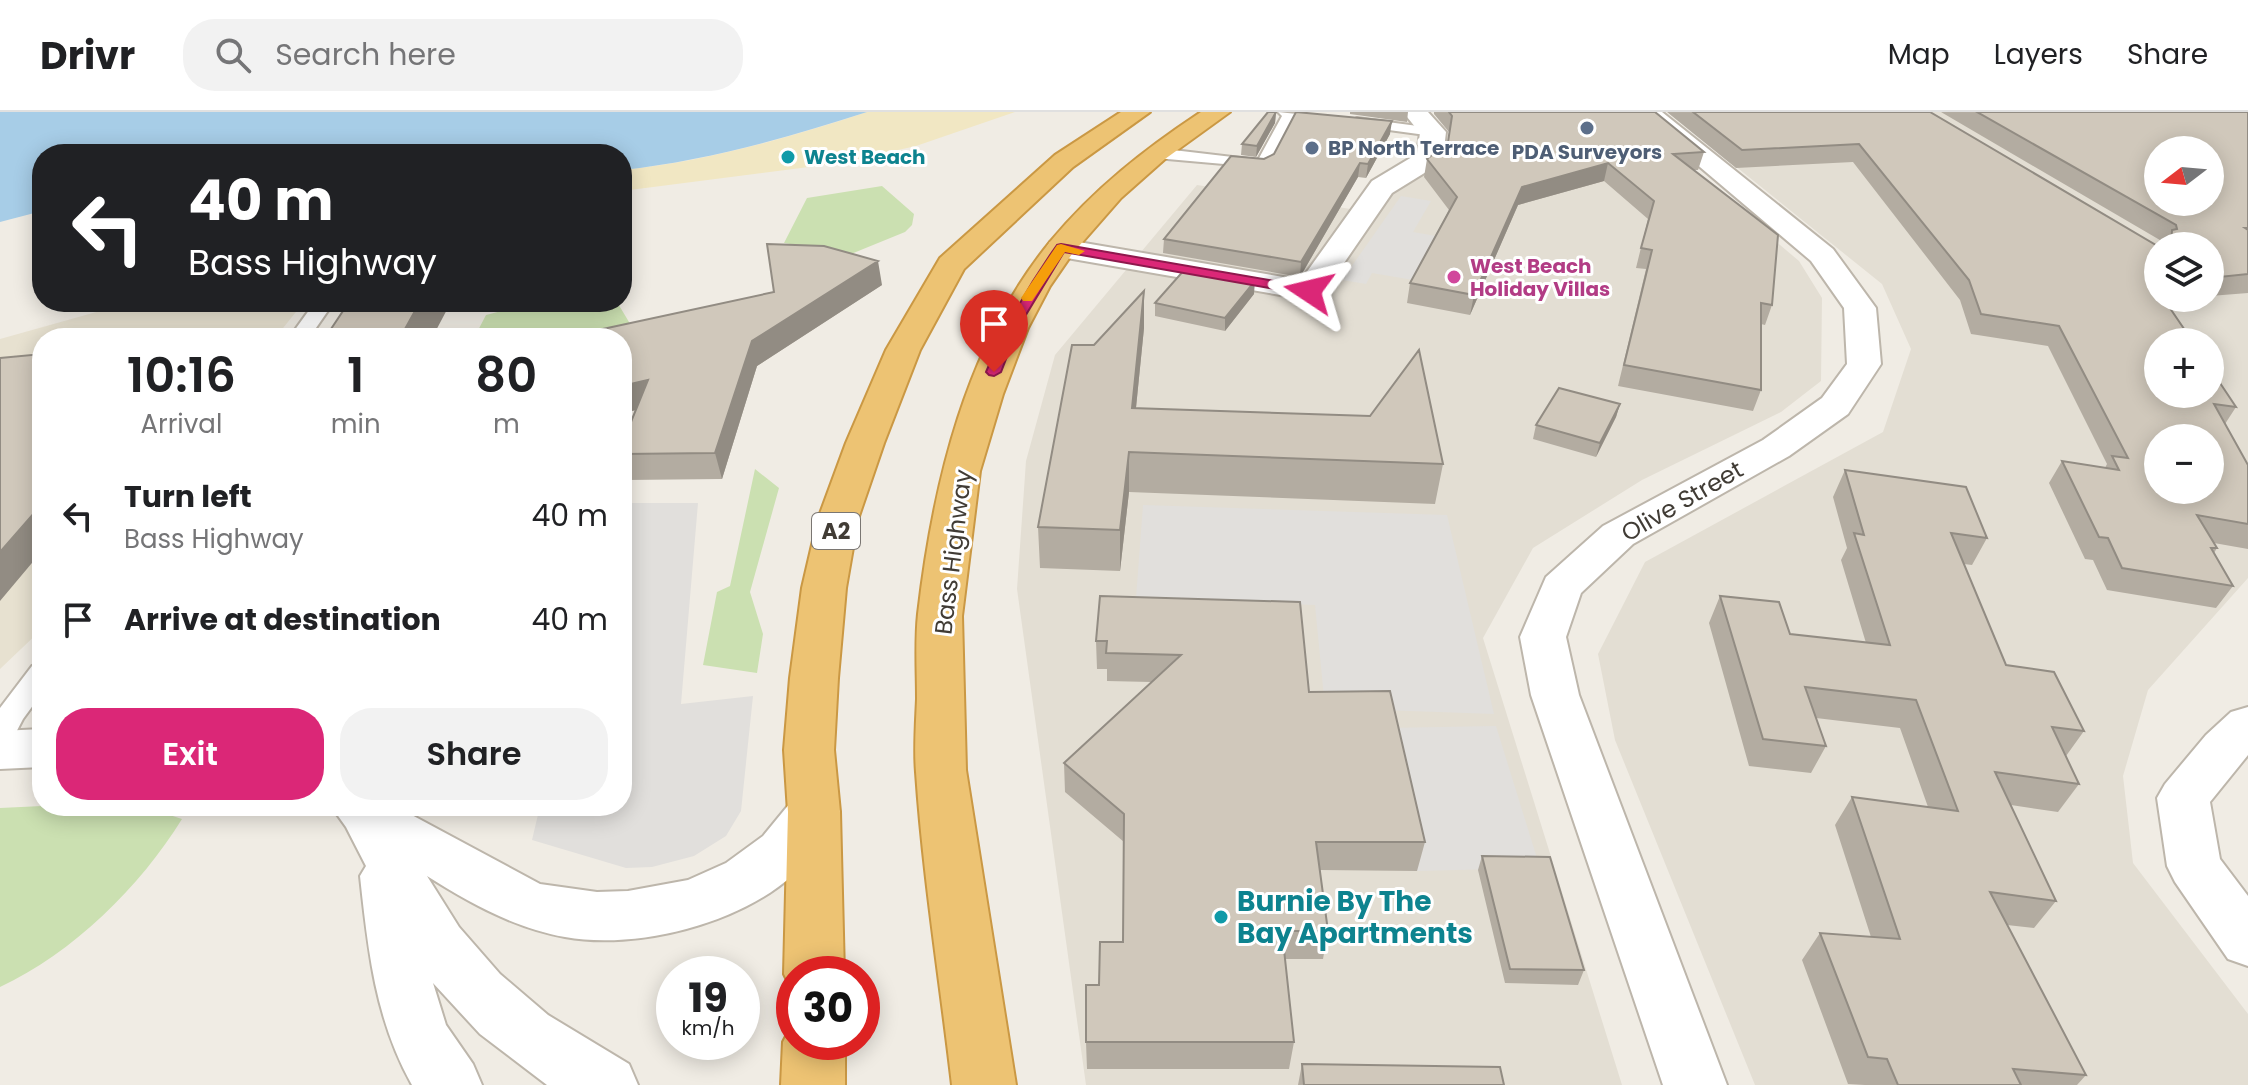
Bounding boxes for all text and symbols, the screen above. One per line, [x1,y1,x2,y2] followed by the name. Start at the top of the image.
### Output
[183,19,743,91] search box
[40,29,135,82] text: Drivr
[211,33,255,77] icon: search
[275,33,456,76] text: Search here
[1888,35,1950,74] text: Map
[1994,35,2083,74] text: Layers
[2127,35,2208,74] text: Share
[1578,119,1596,137] marker: PDA Surveyors
[1328,134,1499,162] place label: BP North Terrace
[2144,136,2224,216] north arrow
[2144,136,2224,504] map controls
[1512,138,1662,166] place label: PDA Surveyors
[1303,139,1321,157] marker: BP North Terrace
[804,143,926,171] place label: West Beach
[779,148,797,166] marker: West Beach
[188,161,334,240] text: 40 m
[56,176,160,280] icon: left
[2144,232,2224,312] button: layers
[188,237,437,288] text: Bass Highway
[1267,249,1351,333] position arrow
[1470,252,1610,303] place label: West Beach Holiday Villas
[1445,268,1463,286] marker: West Beach Holiday Villas
[960,290,1028,372] pin
[972,302,1016,346] icon: arrive
[2144,328,2224,408] button: +
[127,342,236,409] text: 10:16
[347,342,364,409] text: 1
[475,342,537,409] text: 80
[140,406,222,442] text: Arrival
[331,406,381,442] text: min
[493,406,520,442] text: m
[2144,424,2224,504] button: −
[1615,453,1749,549] street label: Olive Street
[927,467,980,636] street label: Bass Highway
[124,475,252,518] text: Turn left
[56,494,100,538] icon: left
[531,494,608,537] text: 40 m
[812,513,860,549] road number: A2
[124,521,304,557] text: Bass Highway
[56,598,100,642] icon: arrive
[124,598,441,641] text: Arrive at destination
[531,598,608,641] text: 40 m
[56,708,324,800] button: Exit
[340,708,608,800] button: Share
[1237,882,1473,953] place label: Burnie By The Bay Apartments
[1212,908,1230,926] marker: Burnie By The Bay Apartments
[776,956,880,1060] speed limit sign: 30
[688,970,728,1026] text: 19
[681,1014,735,1042] text: km/h

